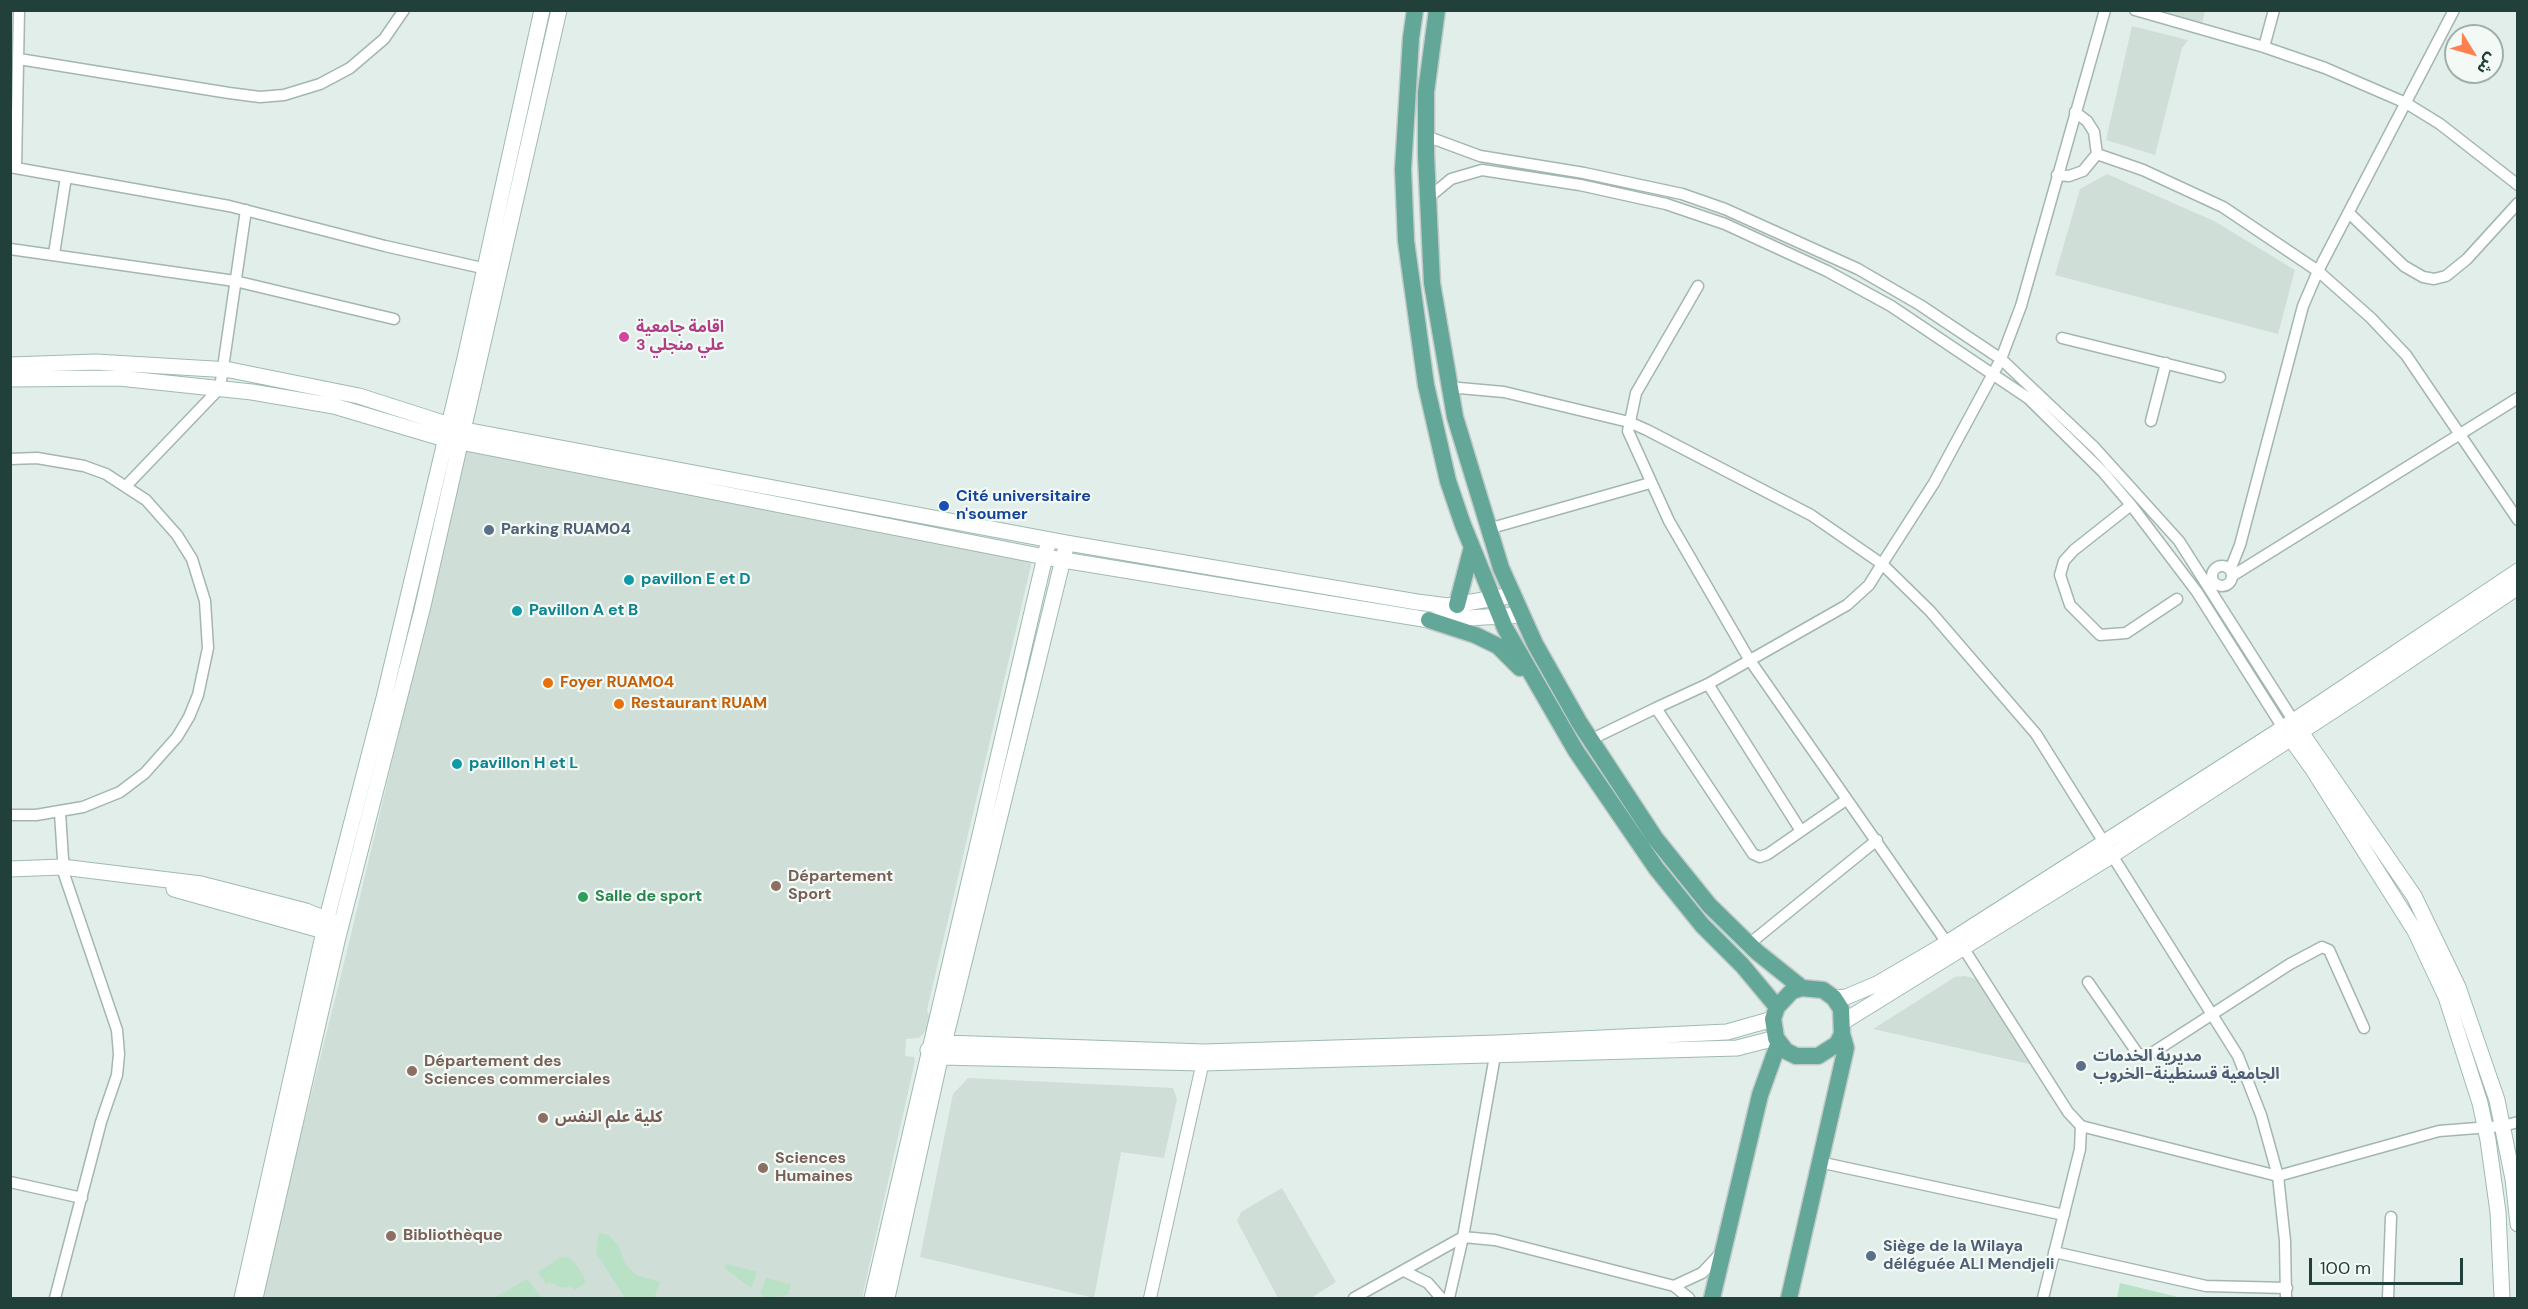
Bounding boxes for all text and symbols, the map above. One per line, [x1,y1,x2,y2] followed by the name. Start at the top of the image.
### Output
[2444,24,2504,84] north arrow
[2472,49,2502,79] text: ش
[636,318,725,356] place label: اقامة جامعية علي منجلي 3
[617,330,631,344] marker: اقامة جامعية علي منجلي 3
[956,487,1091,525] place label: Cité universitaire n'soumer
[937,499,951,513] marker: Cité universitaire n'soumer
[501,520,631,540] place label: Parking RUAM04
[482,523,496,537] marker: Parking RUAM04
[641,570,751,590] place label: pavillon E et D
[622,573,636,587] marker: pavillon E et D
[529,601,638,621] place label: Pavillon A et B
[510,604,524,618] marker: Pavillon A et B
[560,673,674,693] place label: Foyer RUAM04
[541,676,555,690] marker: Foyer RUAM04
[631,694,767,714] place label: Restaurant RUAM
[612,697,626,711] marker: Restaurant RUAM
[469,754,578,774] place label: pavillon H et L
[450,757,464,771] marker: pavillon H et L
[788,867,893,905] place label: Département Sport
[769,879,783,893] marker: Département Sport
[595,887,702,907] place label: Salle de sport
[576,890,590,904] marker: Salle de sport
[2093,1047,2280,1085] place label: مديرية الخدمات الجامعية قسنطينة-الخروب
[424,1052,610,1090] place label: Département des Sciences commerciales
[2074,1059,2088,1073] marker: مديرية الخدمات الجامعية قسنطينة-الخروب
[405,1064,419,1078] marker: Département des Sciences commerciales
[555,1108,662,1128] place label: كلية علم النفس
[536,1111,550,1125] marker: كلية علم النفس
[775,1149,853,1187] place label: Sciences Humaines
[756,1161,770,1175] marker: Sciences Humaines
[403,1226,503,1246] place label: Bibliothèque
[384,1229,398,1243] marker: Bibliothèque
[1883,1237,2054,1275] place label: Siège de la Wilaya déléguée ALI Mendjeli
[2312,1246,2466,1284] scale bar
[1864,1249,1878,1263] marker: Siège de la Wilaya déléguée ALI Mendjeli
[2320,1256,2371,1280] text: 100 m

